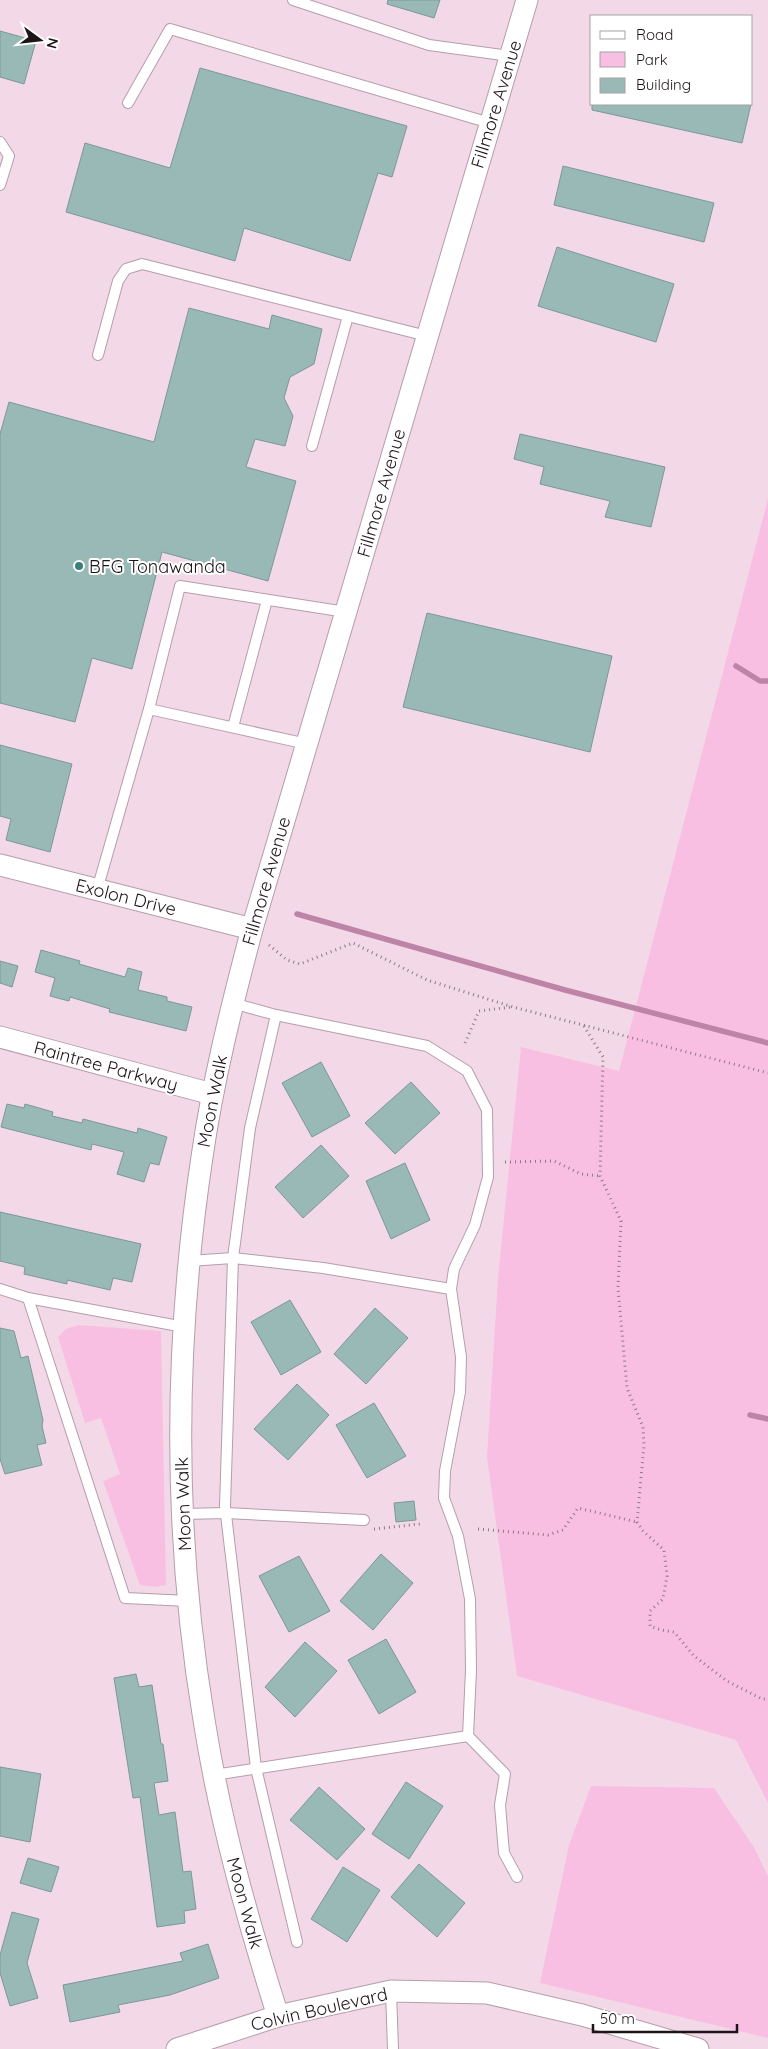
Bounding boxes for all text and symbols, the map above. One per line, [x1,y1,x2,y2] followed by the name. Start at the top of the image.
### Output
[15,15,65,65] north arrow
[590,15,753,105] legend
[636,25,673,44] text: Road
[43,36,63,51] text: N
[466,37,526,171] street label: Fillmore Avenue
[636,50,668,69] text: Park
[636,75,691,94] text: Building
[352,426,410,560] street label: Fillmore Avenue
[89,555,226,578] place label: BFG Tonawanda
[73,560,85,572] marker: BFG Tonawanda
[237,814,295,948] street label: Fillmore Avenue
[73,873,179,921] street label: Exolon Drive
[32,1036,180,1096] street label: Raintree Parkway
[192,1053,232,1149] street label: Moon Walk
[170,1457,196,1551] street label: Moon Walk
[222,1855,268,1951] street label: Moon Walk
[248,1982,390,2036] street label: Colvin Boulevard
[593,2002,737,2034] scale bar
[600,2009,635,2028] text: 50 m

